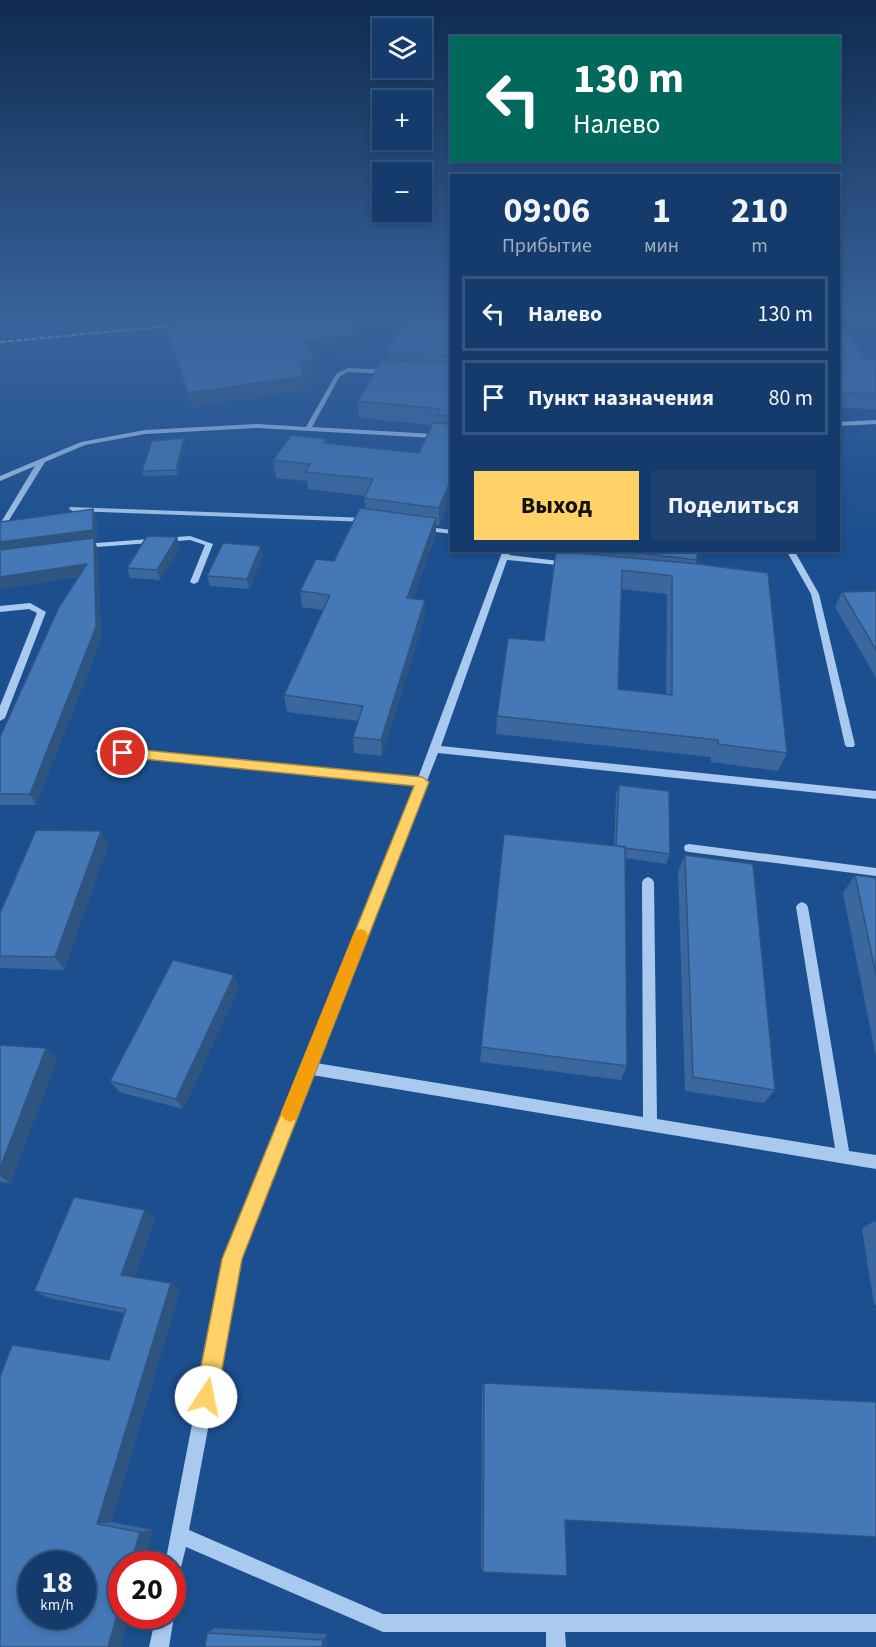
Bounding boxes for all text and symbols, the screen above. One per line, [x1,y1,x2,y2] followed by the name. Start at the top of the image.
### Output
[372,18,432,222] map controls
[372,18,432,78] button: layers
[573,49,684,109] text: 130 m
[474,60,552,138] icon: left
[372,90,432,150] button: +
[573,105,660,144] text: Налево
[372,162,432,222] button: −
[504,185,590,236] text: 09:06
[652,185,671,236] text: 1
[731,185,788,236] text: 210
[502,232,592,260] text: Прибытие
[644,232,679,260] text: мин
[751,232,768,260] text: m
[477,297,510,330] icon: left
[528,298,602,330] text: Налево
[758,298,813,330] text: 130 m
[477,381,510,414] icon: arrive
[528,382,714,414] text: Пункт назначения
[768,382,813,414] text: 80 m
[474,471,639,540] button: Выход
[651,471,816,540] button: Поделиться
[97,727,148,778] pin
[106,736,139,769] icon: arrive
[174,1365,238,1429] position arrow
[108,1551,186,1629] speed limit sign: 20
[41,1561,73,1604] text: 18
[40,1595,74,1616] text: km/h

